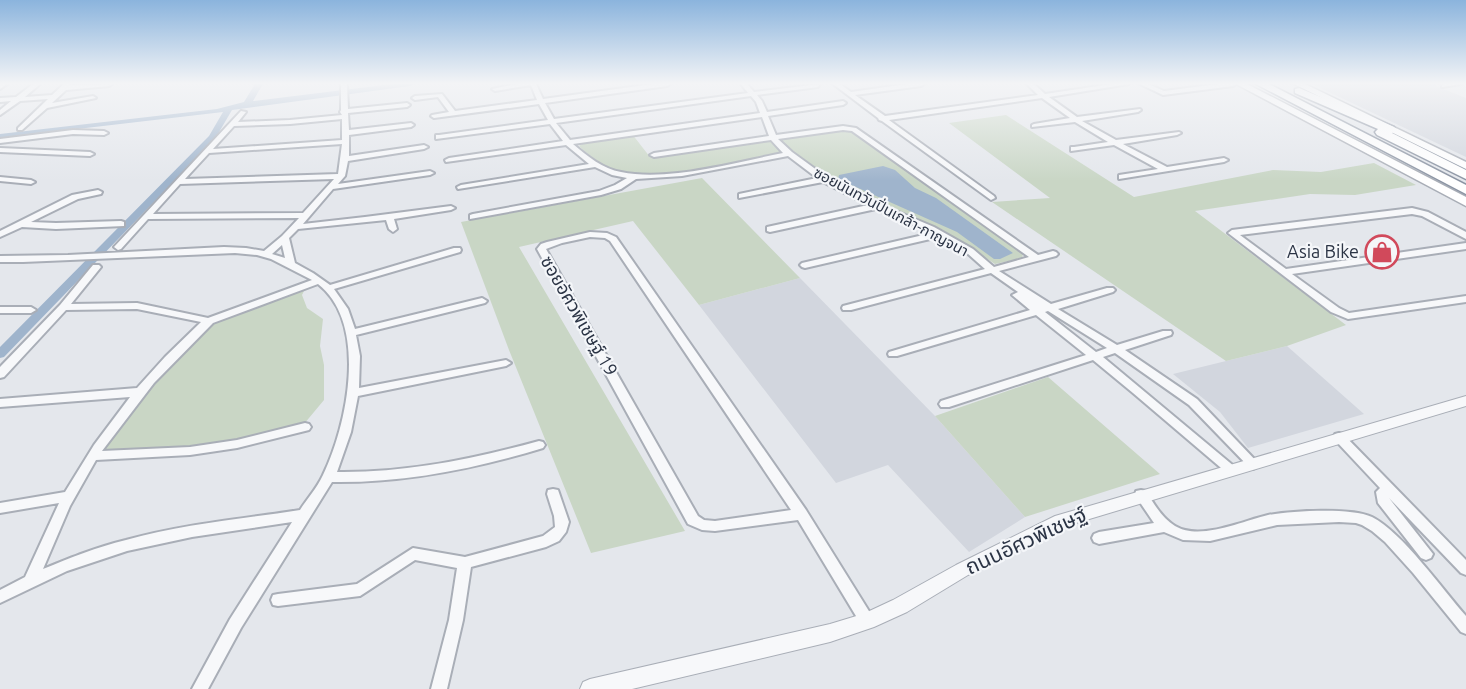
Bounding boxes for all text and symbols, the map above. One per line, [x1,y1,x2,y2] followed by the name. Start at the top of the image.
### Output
[811,163,972,260] street label: ซอยนันทวันปิ่นเกล้า-กาญจนา
[1364,234,1400,270] shop icon: Asia Bike
[1287,241,1359,261] place label: Asia Bike
[537,252,622,379] street label: ซอยอัศวพิเชษฐ์ 19
[961,501,1090,579] street label: ถนนอัศวพิเชษฐ์

